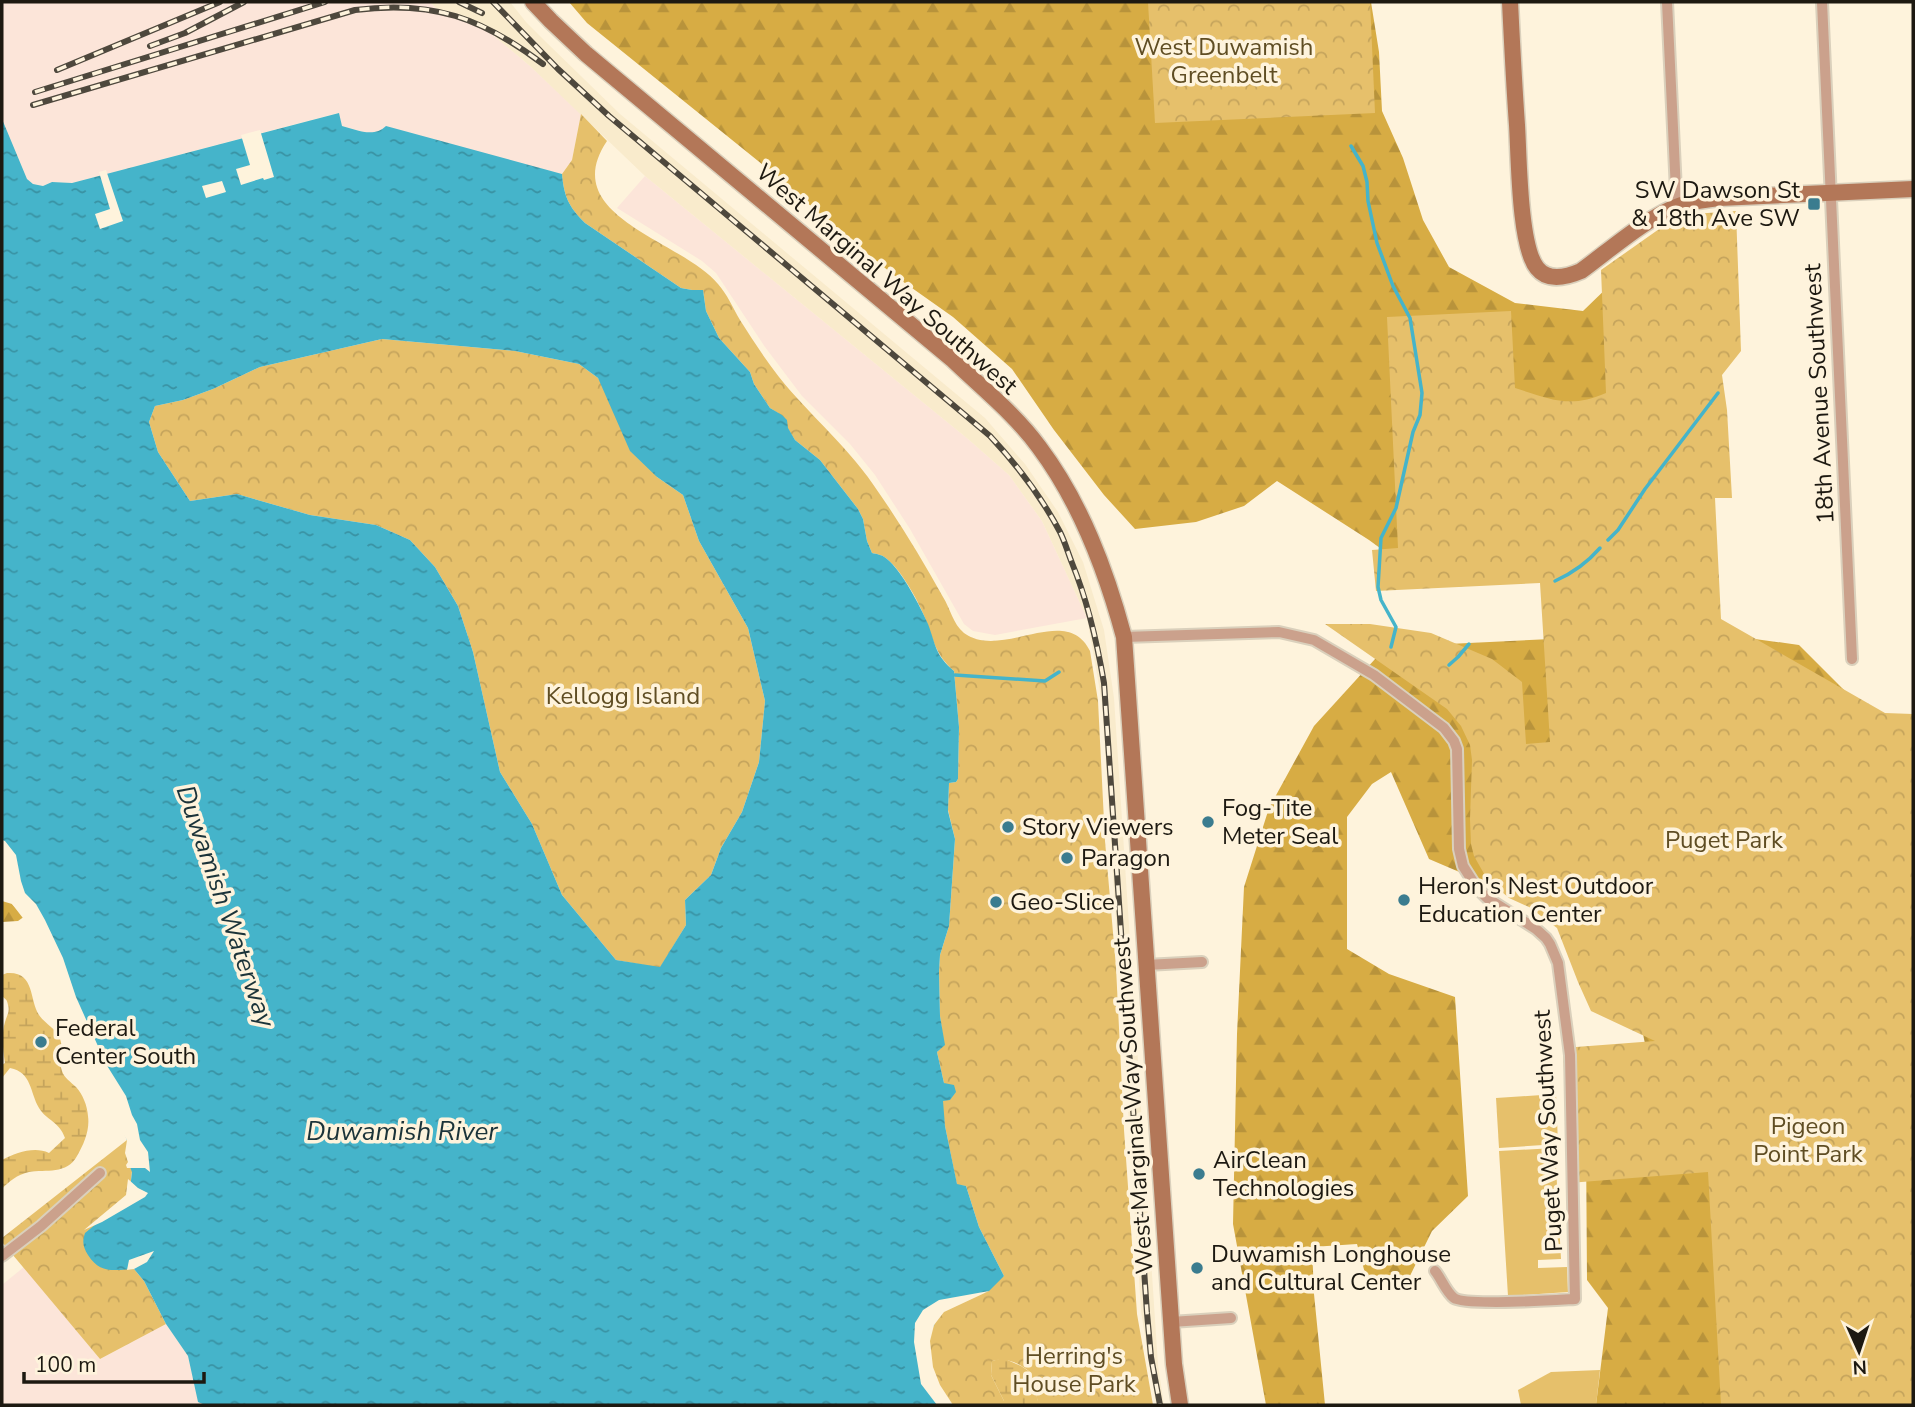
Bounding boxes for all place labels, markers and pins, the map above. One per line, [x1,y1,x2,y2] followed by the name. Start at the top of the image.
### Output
[1631,174,1801,234] place label: SW Dawson St & 18th Ave SW
[1806,196,1822,212] marker: SW Dawson St & 18th Ave SW
[1222,792,1338,852] place label: Fog-Tite Meter Seal
[1022,811,1174,843] place label: Story Viewers
[1200,814,1216,830] marker: Fog-Tite Meter Seal
[1000,819,1016,835] marker: Story Viewers
[1081,842,1171,874] place label: Paragon
[1059,850,1075,866] marker: Paragon
[1418,870,1654,930] place label: Heron's Nest Outdoor Education Center
[1010,886,1115,918] place label: Geo-Slice
[1396,892,1412,908] marker: Heron's Nest Outdoor Education Center
[988,894,1004,910] marker: Geo-Slice
[55,1012,196,1072] place label: Federal Center South
[33,1034,49,1050] marker: Federal Center South
[1213,1144,1354,1204] place label: AirClean Technologies
[1191,1166,1207,1182] marker: AirClean Technologies
[1211,1238,1451,1298] place label: Duwamish Longhouse and Cultural Center
[1189,1260,1205,1276] marker: Duwamish Longhouse and Cultural Center

